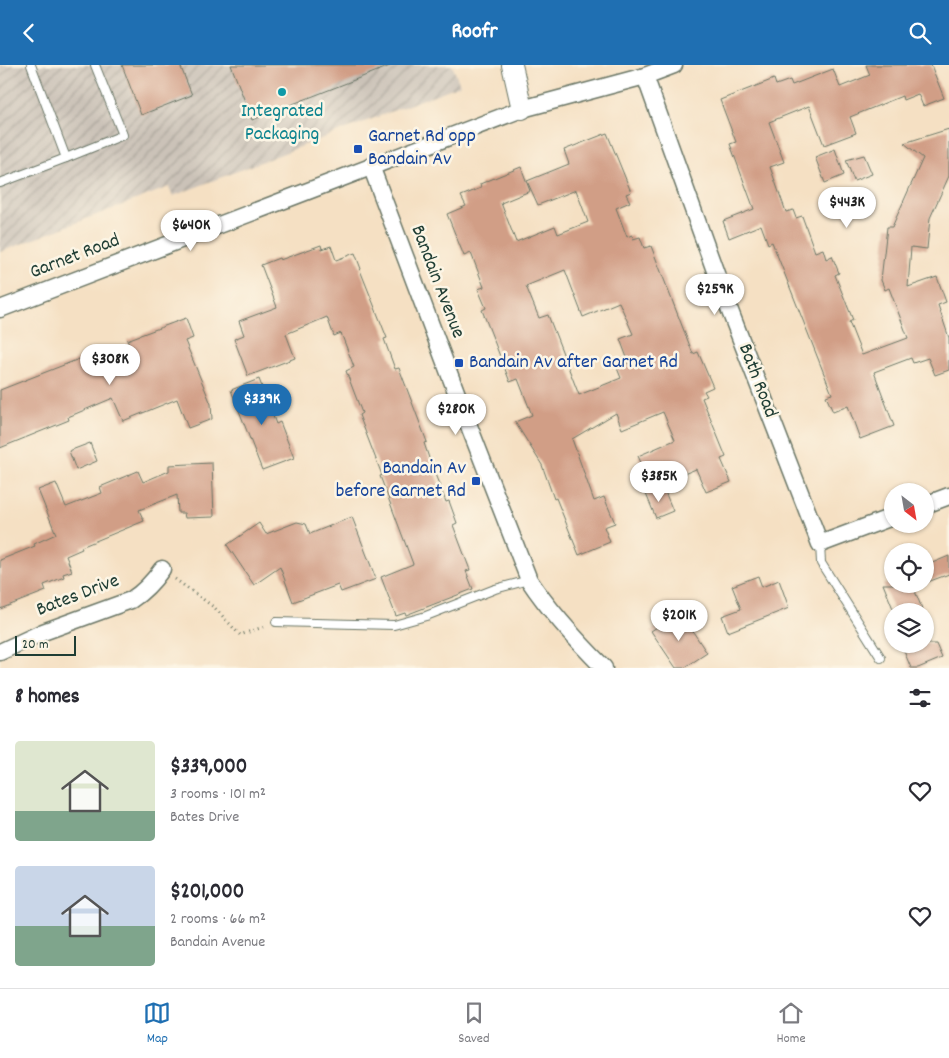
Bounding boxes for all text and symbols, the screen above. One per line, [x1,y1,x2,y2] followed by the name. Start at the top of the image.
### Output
[451,17,498,48] text: Roofr
[15,19,43,47] icon: back
[906,19,934,47] icon: search
[276,86,288,98] marker: Integrated Packaging
[241,98,323,149] place label: Integrated Packaging
[368,123,476,174] place label: Garnet Rd opp Bandain Av
[352,143,364,155] marker: Garnet Rd opp Bandain Av
[812,186,882,229] pin: $443K
[829,191,865,214] text: $443K
[156,209,226,252] pin: $640K
[172,214,210,237] text: $640K
[403,221,471,343] street label: Bandain Avenue
[26,227,124,287] street label: Garnet Road
[680,273,750,316] pin: $259K
[696,278,734,301] text: $259K
[730,340,784,422] street label: Bath Road
[75,343,145,386] pin: $308K
[91,348,129,371] text: $308K
[469,349,678,377] place label: Bandain Av after Garnet Rd
[453,357,465,369] marker: Bandain Av after Garnet Rd
[227,383,297,426] pin: $339K
[243,388,281,411] text: $339K
[421,393,491,436] pin: $280K
[437,398,475,421] text: $280K
[336,455,467,506] place label: Bandain Av before Garnet Rd
[624,461,694,503] pin: $385K
[641,465,677,488] text: $385K
[470,475,482,487] marker: Bandain Av before Garnet Rd
[884,483,934,533] north arrow
[884,483,934,653] map controls
[884,543,934,593] button: locate
[33,567,124,625] street label: Bates Drive
[644,599,714,642] pin: $201K
[884,603,934,653] button: layers
[662,604,696,627] text: $201K
[15,633,76,656] scale bar
[22,635,49,655] text: 20 m
[15,683,80,713] text: 8 homes
[906,684,934,712] icon: filters
[170,753,247,783] text: $339,000
[55,761,115,821] icon: home
[906,777,934,805] icon: heart
[170,783,266,806] text: 3 rooms · 101 m²
[170,806,239,829] text: Bates Drive
[170,878,244,908] text: $201,000
[55,886,115,946] icon: home
[906,902,934,930] icon: heart
[170,908,266,931] text: 2 rooms · 66 m²
[170,931,265,954] text: Bandain Avenue
[143,999,171,1049] tab: Map
[458,999,490,1049] tab: Saved
[776,999,806,1049] tab: Home

